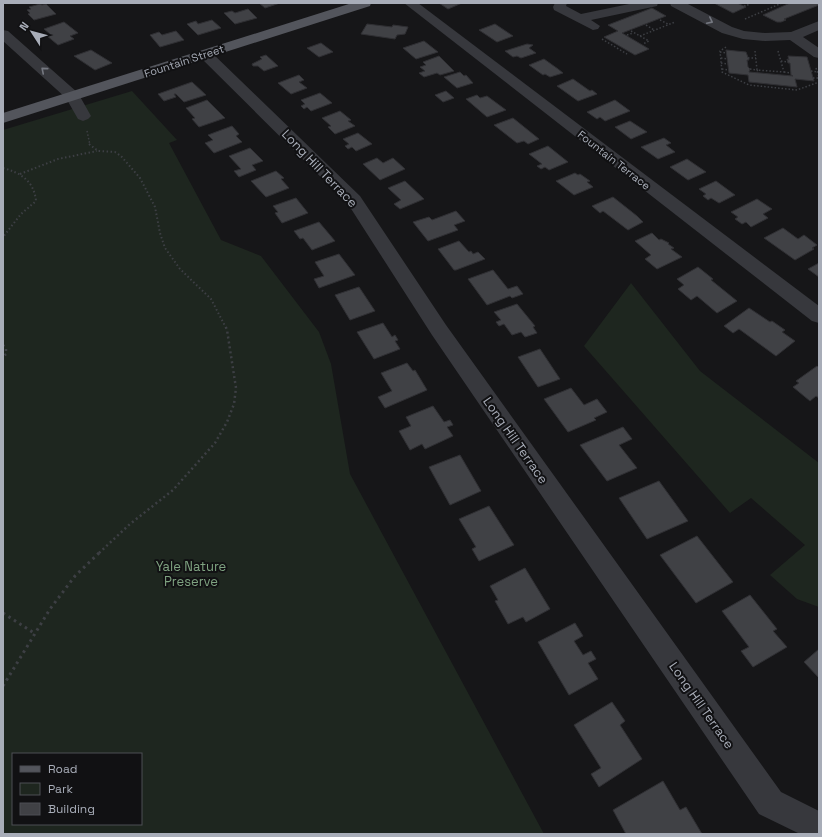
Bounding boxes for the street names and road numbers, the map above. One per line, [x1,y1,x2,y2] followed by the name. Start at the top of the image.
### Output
[142,41,226,81] street label: Fountain Street
[278,126,361,211] street label: Long Hill Terrace
[575,127,653,193] street label: Fountain Terrace
[479,394,552,487] street label: Long Hill Terrace
[665,659,738,752] street label: Long Hill Terrace

